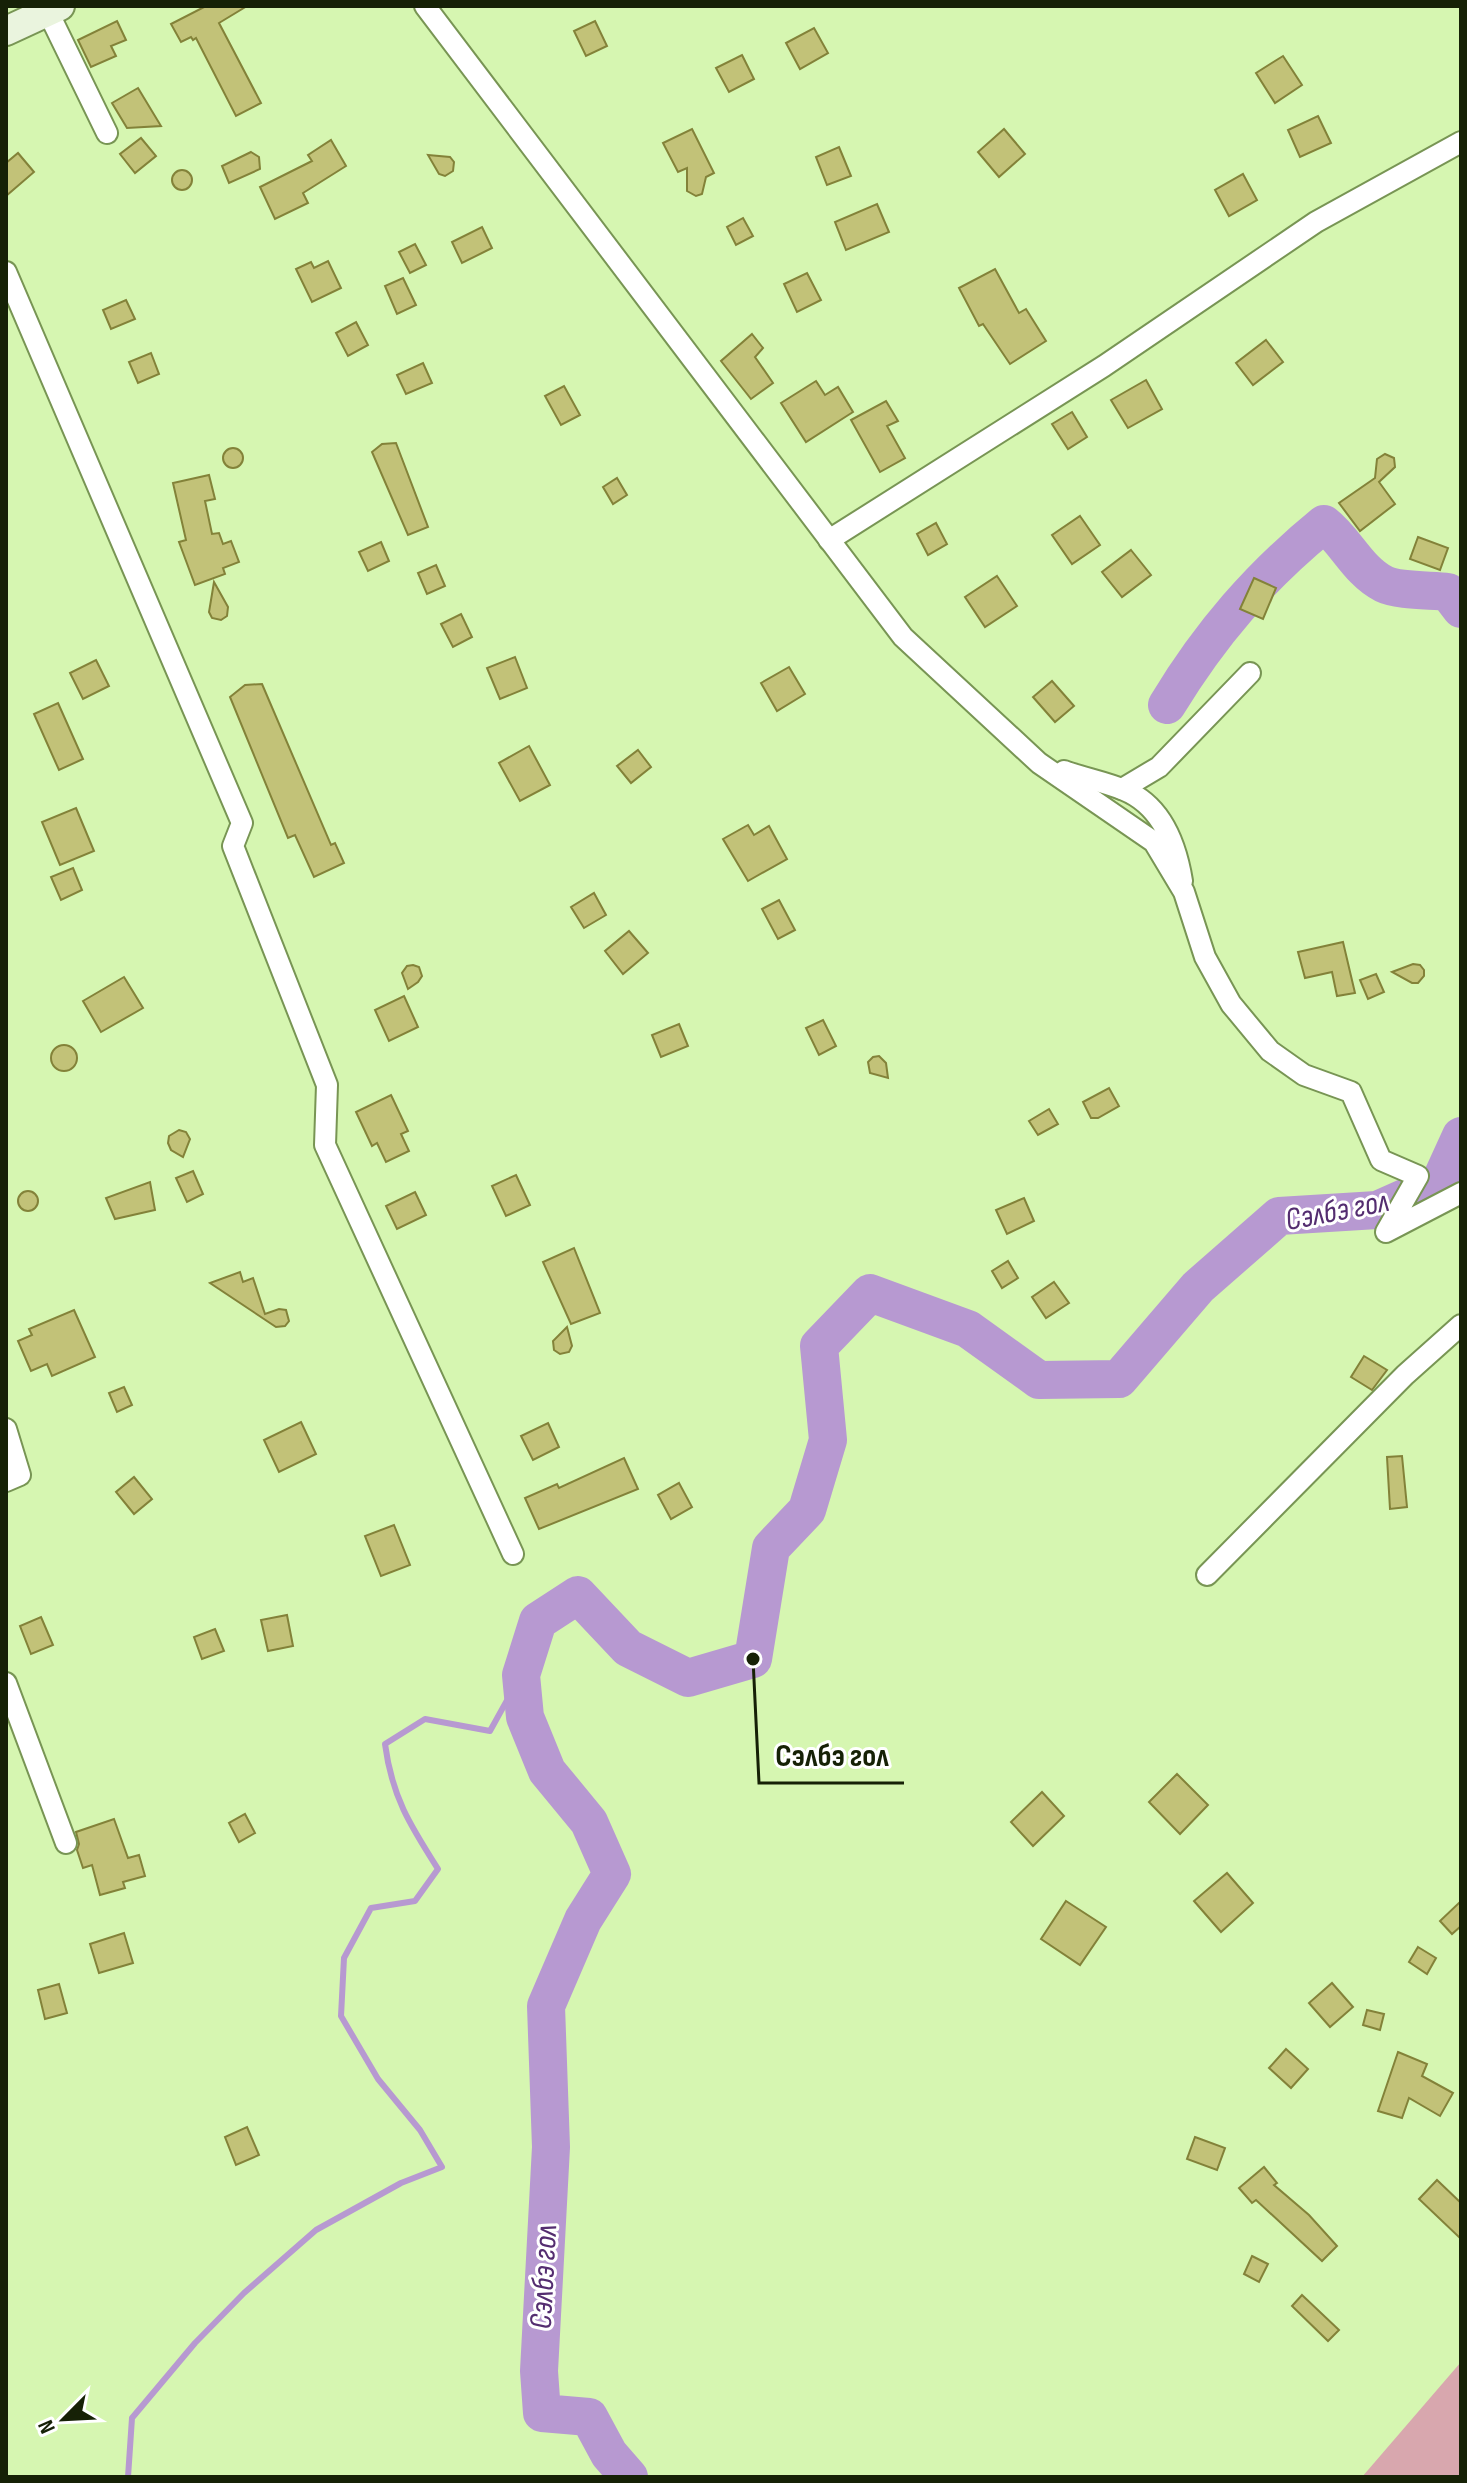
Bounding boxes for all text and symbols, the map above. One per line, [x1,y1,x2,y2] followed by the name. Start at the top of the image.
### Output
[1282,1182,1392,1240] water label: Сэлбэ гол
[759,1727,904,1783] callout: Сэлбэ гол
[775,1737,889,1776] text: Сэлбэ гол
[522,2224,566,2330] water label: Сэлбэ гол
[24,2379,104,2459] north arrow
[32,2416,62,2437] text: N

